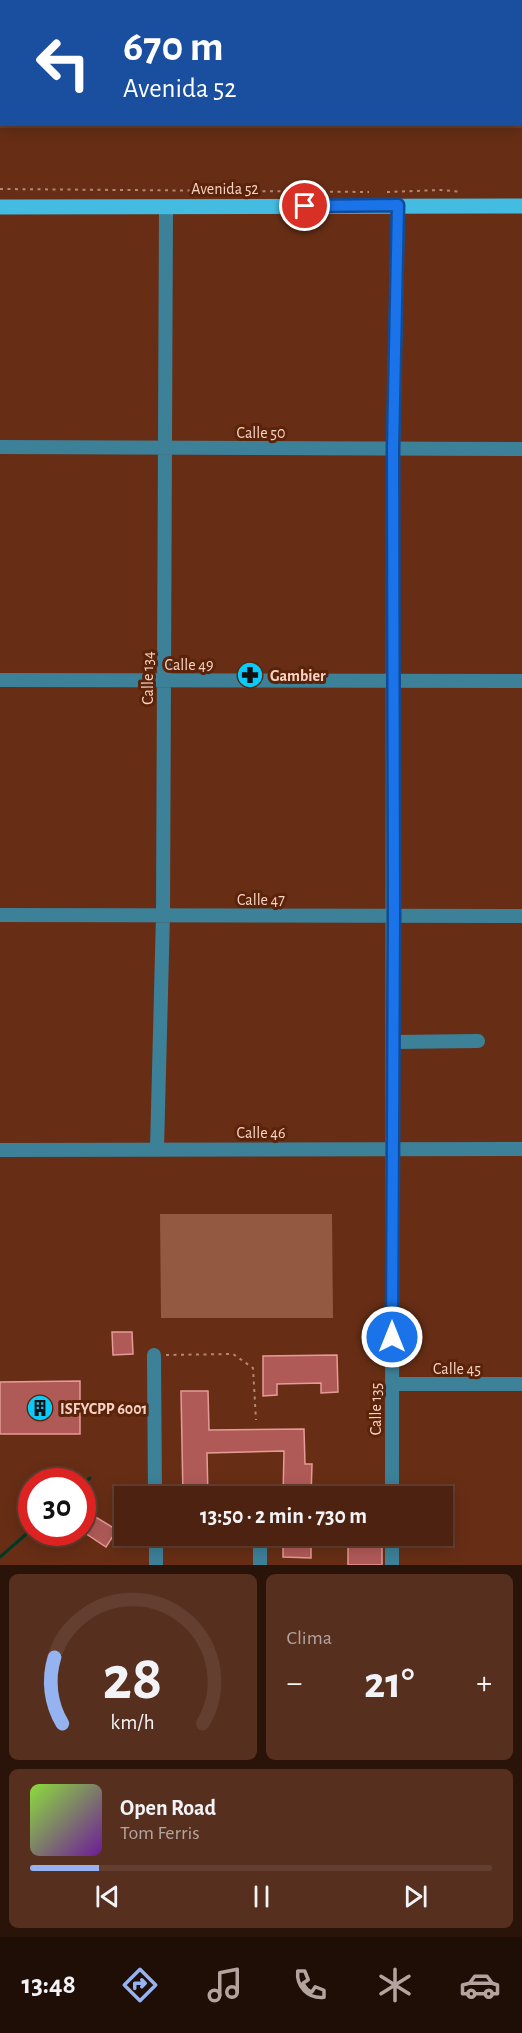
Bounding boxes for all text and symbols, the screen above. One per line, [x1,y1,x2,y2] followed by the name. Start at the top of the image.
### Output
[24,24,102,102] icon: left
[123,26,224,68] text: 670 m
[123,75,237,102] text: Avenida 52
[279,180,330,231] pin
[191,181,259,197] street label: Avenida 52
[288,189,321,222] icon: arrive
[237,425,285,441] street label: Calle 50
[140,651,156,705] street label: Calle 134
[165,657,213,673] street label: Calle 49
[235,660,265,690] pharmacy icon: Gambier
[270,668,326,684] place label: Gambier
[237,892,285,908] street label: Calle 47
[237,1125,285,1141] street label: Calle 46
[360,1305,424,1369] position arrow
[433,1361,481,1377] street label: Calle 45
[368,1383,384,1435] street label: Calle 135
[25,1393,55,1423] building icon: ISFYCPP 6001
[60,1401,147,1417] place label: ISFYCPP 6001
[18,1468,96,1546] speed limit sign: 30
[200,1505,367,1527] text: 13:50 · 2 min · 730 m
[287,1628,332,1648] text: Clima
[103,1648,163,1710] text: 28
[364,1661,415,1706] text: 21°
[287,1667,302,1700] text: −
[476,1667,492,1700] text: +
[111,1712,155,1733] text: km/h
[120,1797,216,1819] text: Open Road
[120,1823,200,1843] text: Tom Ferris
[91,1880,124,1913] icon: previous
[245,1880,278,1913] icon: pause
[399,1880,432,1913] icon: next
[119,1964,161,2006] icon: directions
[204,1964,246,2006] icon: music
[289,1964,331,2006] icon: phone
[374,1964,416,2006] icon: climate
[459,1964,501,2006] icon: car
[21,1971,76,1998] text: 13:48

